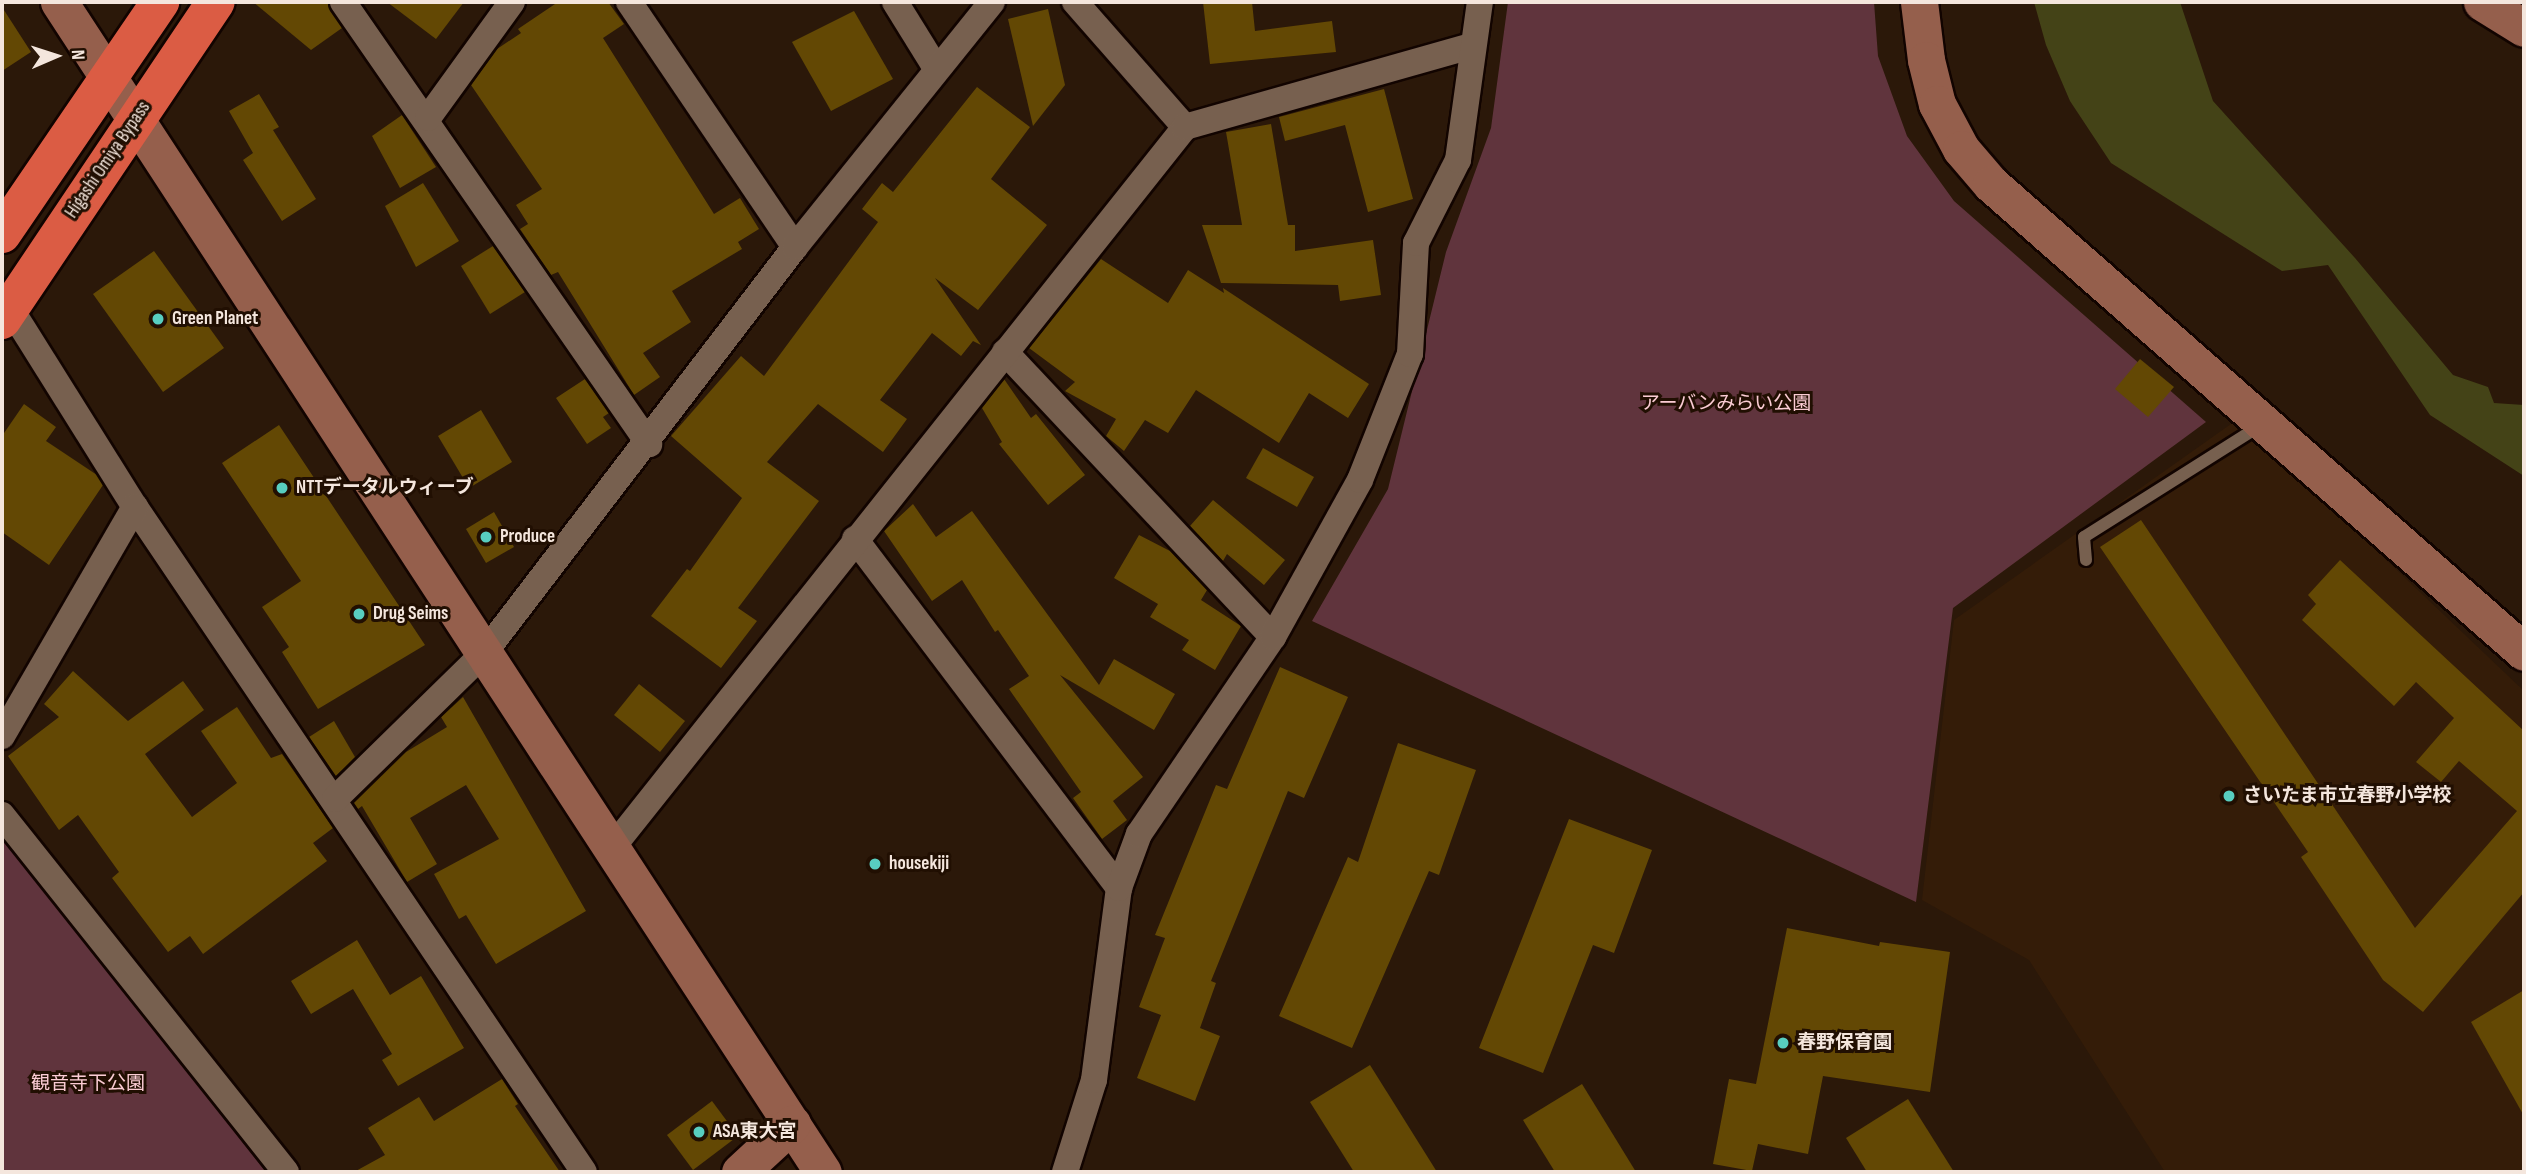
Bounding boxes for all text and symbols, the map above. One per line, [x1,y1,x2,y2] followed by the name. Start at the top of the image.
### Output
[21,21,91,91] north arrow
[66,49,89,61] text: N
[61,97,155,223] street label: Higashi Omiya Bypass
[172,308,258,330] place label: Green Planet
[150,311,166,327] marker: Green Planet
[1641,393,1811,415] park label: アーバンみらい公園
[296,477,475,499] place label: NTTデータルウィーブ
[274,480,290,496] marker: NTTデータルウィーブ
[500,526,555,548] place label: Produce
[478,529,494,545] marker: Produce
[373,603,448,625] place label: Drug Seims
[351,606,367,622] marker: Drug Seims
[2243,785,2452,807] place label: さいたま市立春野小学校
[2221,788,2237,804] marker: さいたま市立春野小学校
[889,853,949,875] place label: housekiji
[867,856,883,872] marker: housekiji
[1797,1032,1892,1054] place label: 春野保育園
[1775,1035,1791,1051] marker: 春野保育園
[31,1073,145,1095] park label: 観音寺下公園
[713,1121,797,1143] place label: ASA東大宮
[691,1124,707,1140] marker: ASA東大宮

